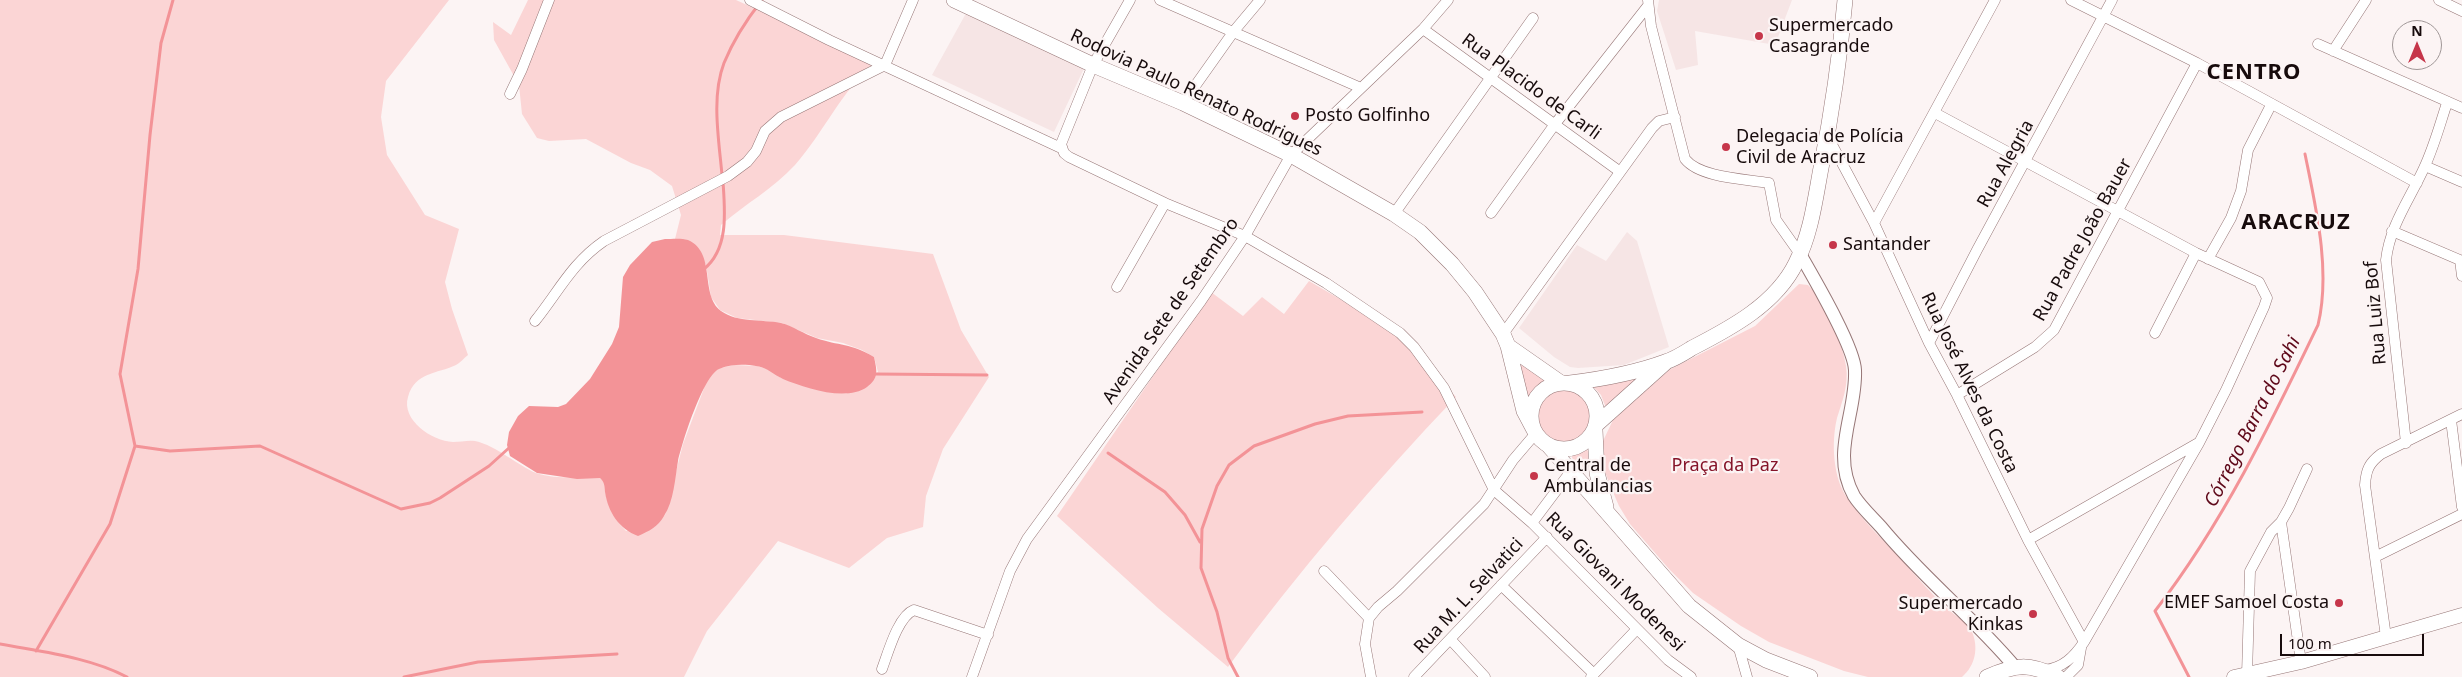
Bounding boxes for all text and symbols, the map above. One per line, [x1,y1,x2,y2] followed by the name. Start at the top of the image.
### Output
[1769,15,1893,58] place label: Supermercado Casagrande
[2392,20,2442,70] north arrow
[2411,21,2423,40] text: N
[1067,25,1325,161] street label: Rodovia Paulo Renato Rodrigues
[1457,29,1605,145] street label: Rua Placido de Carli
[1753,30,1765,42] marker: Supermercado Casagrande
[2206,60,2302,86] district label: CENTRO
[1305,105,1430,127] place label: Posto Golfinho
[1289,110,1301,122] marker: Posto Golfinho
[1973,117,2039,211] street label: Rua Alegria
[1736,126,1904,168] place label: Delegacia de Polícia Civil de Aracruz
[1720,141,1732,153] marker: Delegacia de Polícia Civil de Aracruz
[2029,155,2137,325] street label: Rua Padre João Bauer
[2240,210,2352,236] district label: ARACRUZ
[1098,214,1244,408] street label: Avenida Sete de Setembro
[1843,234,1930,256] place label: Santander
[1827,239,1839,251] marker: Santander
[2361,260,2391,366] street label: Rua Luiz Bof
[1916,289,2022,477] street label: Rua José Alves da Costa
[2200,333,2306,511] water label: Córrego Barra do Sahi
[1544,455,1652,498] place label: Central de Ambulancias
[1672,455,1778,477] park label: Praça da Paz
[1528,470,1540,482] marker: Central de Ambulancias
[1541,508,1689,656] street label: Rua Giovani Modenesi
[1410,534,1528,658] street label: Rua M. L. Selvatici
[2164,592,2329,614] place label: EMEF Samoel Costa
[1899,593,2023,636] place label: Supermercado Kinkas
[2333,597,2345,609] marker: EMEF Samoel Costa
[2027,608,2039,620] marker: Supermercado Kinkas
[2282,624,2426,656] scale bar
[2288,633,2332,653] text: 100 m

